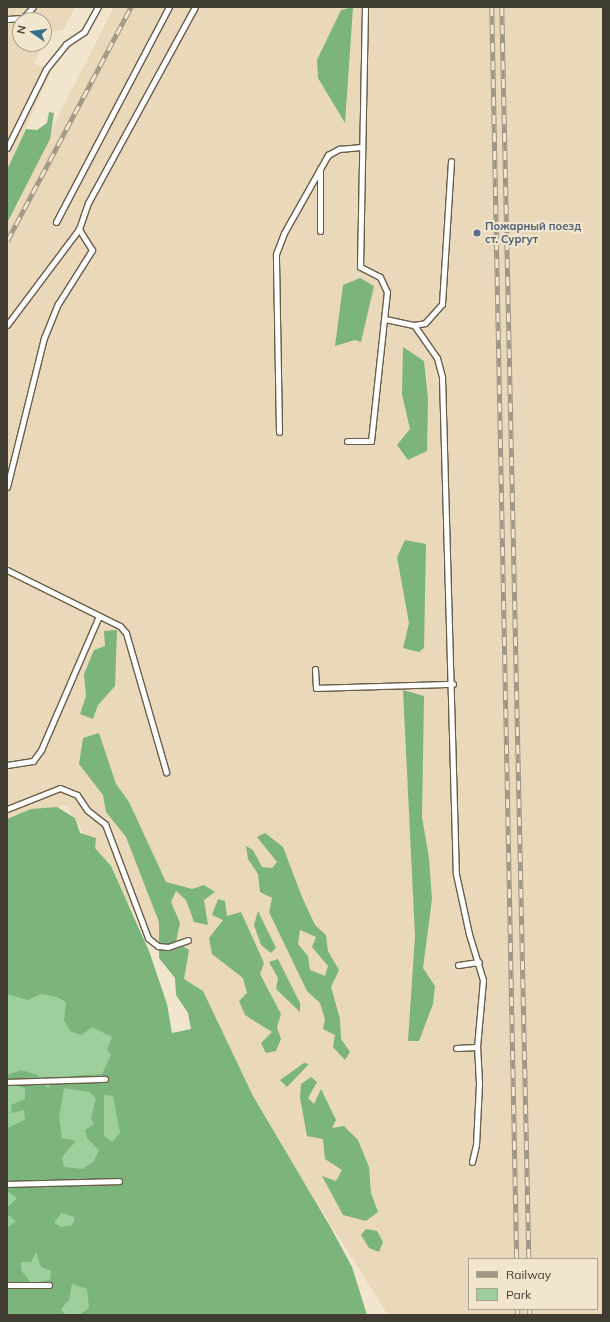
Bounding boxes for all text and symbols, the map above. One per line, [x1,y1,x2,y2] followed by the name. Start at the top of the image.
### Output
[12,12,52,52] north arrow
[14,24,29,35] text: N
[485,220,581,246] place label: Пожарный поезд ст. Сургут
[472,228,482,238] marker: Пожарный поезд ст. Сургут
[468,1258,598,1310] legend
[506,1267,551,1282] text: Railway
[506,1287,531,1302] text: Park

